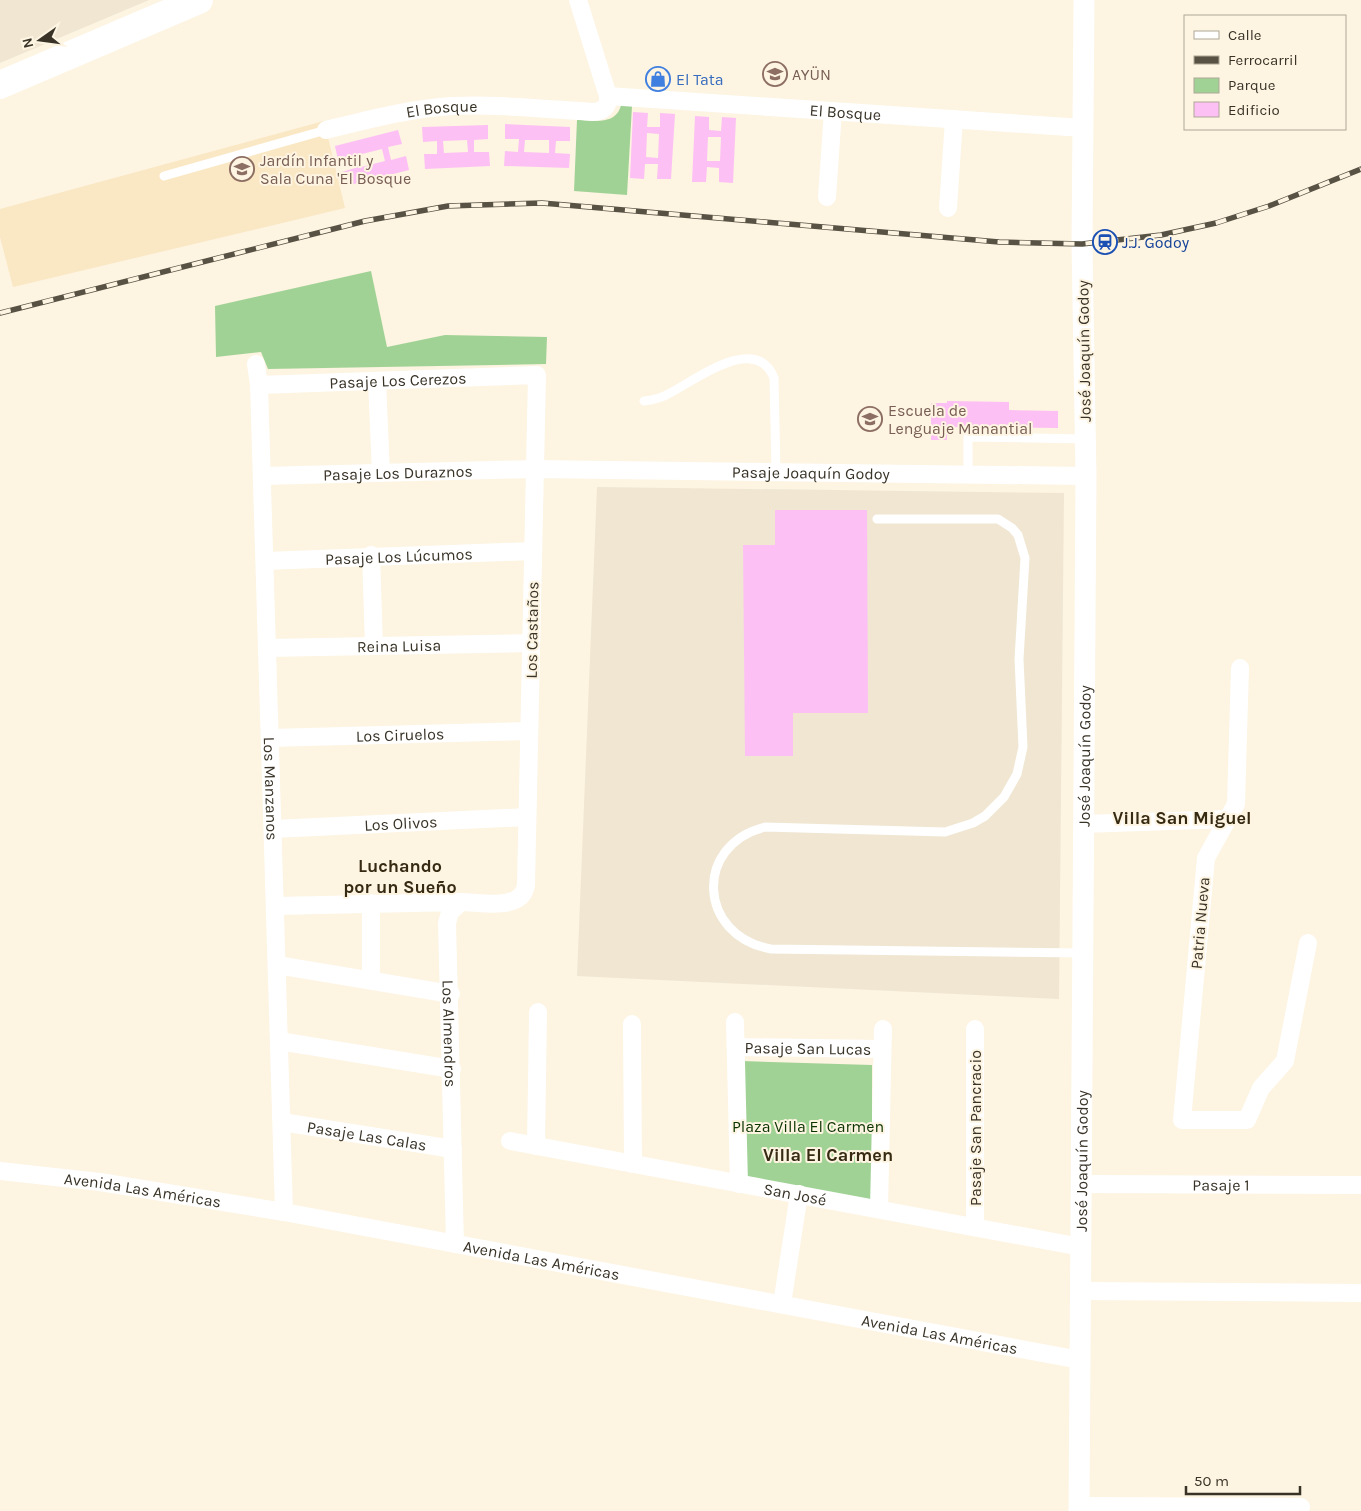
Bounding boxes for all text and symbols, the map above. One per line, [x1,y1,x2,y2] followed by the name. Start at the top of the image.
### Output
[15,15,65,65] north arrow
[1184,15,1346,130] legend
[1228,26,1262,44] text: Calle
[18,36,37,50] text: N
[1228,51,1298,69] text: Ferrocarril
[762,61,788,87] school or university icon: AYÜN
[792,65,831,84] place label: AYÜN
[645,66,671,92] shop icon: El Tata
[676,70,724,89] place label: El Tata
[1228,76,1276,94] text: Parque
[404,96,477,121] street label: El Bosque
[809,100,882,124] street label: El Bosque
[1228,101,1280,119] text: Edificio
[260,151,411,188] place label: Jardín Infantil y Sala Cuna 'El Bosque
[229,156,255,182] school or university icon: Jardín Infantil y Sala Cuna 'El Bosque
[1092,229,1118,255] station icon: J.J. Godoy
[1122,233,1190,252] place label: J.J. Godoy
[1073,279,1095,422] street label: José Joaquín Godoy
[329,368,467,392] street label: Pasaje Los Cerezos
[888,401,1032,438] place label: Escuela de Lenguaje Manantial
[857,406,883,432] school or university icon: Escuela de Lenguaje Manantial
[323,461,473,484] street label: Pasaje Los Duraznos
[732,462,891,483] street label: Pasaje Joaquín Godoy
[325,544,473,568] street label: Pasaje Los Lúcumos
[522,581,542,679] street label: Los Castaños
[357,635,441,656] street label: Reina Luisa
[1074,685,1094,827] street label: José Joaquín Godoy
[355,724,444,745] street label: Los Ciruelos
[260,736,282,841] street label: Los Manzanos
[1113,807,1252,829] district label: Villa San Miguel
[364,812,438,834] street label: Los Olivos
[343,855,457,898] district label: Luchando por un Sueño
[1187,876,1213,970] street label: Patria Nueva
[439,980,461,1087] street label: Los Almendros
[745,1038,871,1058] street label: Pasaje San Lucas
[966,1050,985,1206] street label: Pasaje San Pancracio
[1071,1090,1091,1232] street label: José Joaquín Godoy
[306,1117,428,1154] street label: Pasaje Las Calas
[732,1117,884,1136] park label: Plaza Villa El Carmen
[763,1144,893,1166] district label: Villa El Carmen
[63,1169,223,1211] street label: Avenida Las Américas
[1192,1175,1250,1194] street label: Pasaje 1
[762,1179,828,1209] street label: San José
[462,1236,621,1284] street label: Avenida Las Américas
[860,1310,1019,1358] street label: Avenida Las Américas
[1186,1464,1300,1496] scale bar
[1194,1472,1229,1490] text: 50 m

